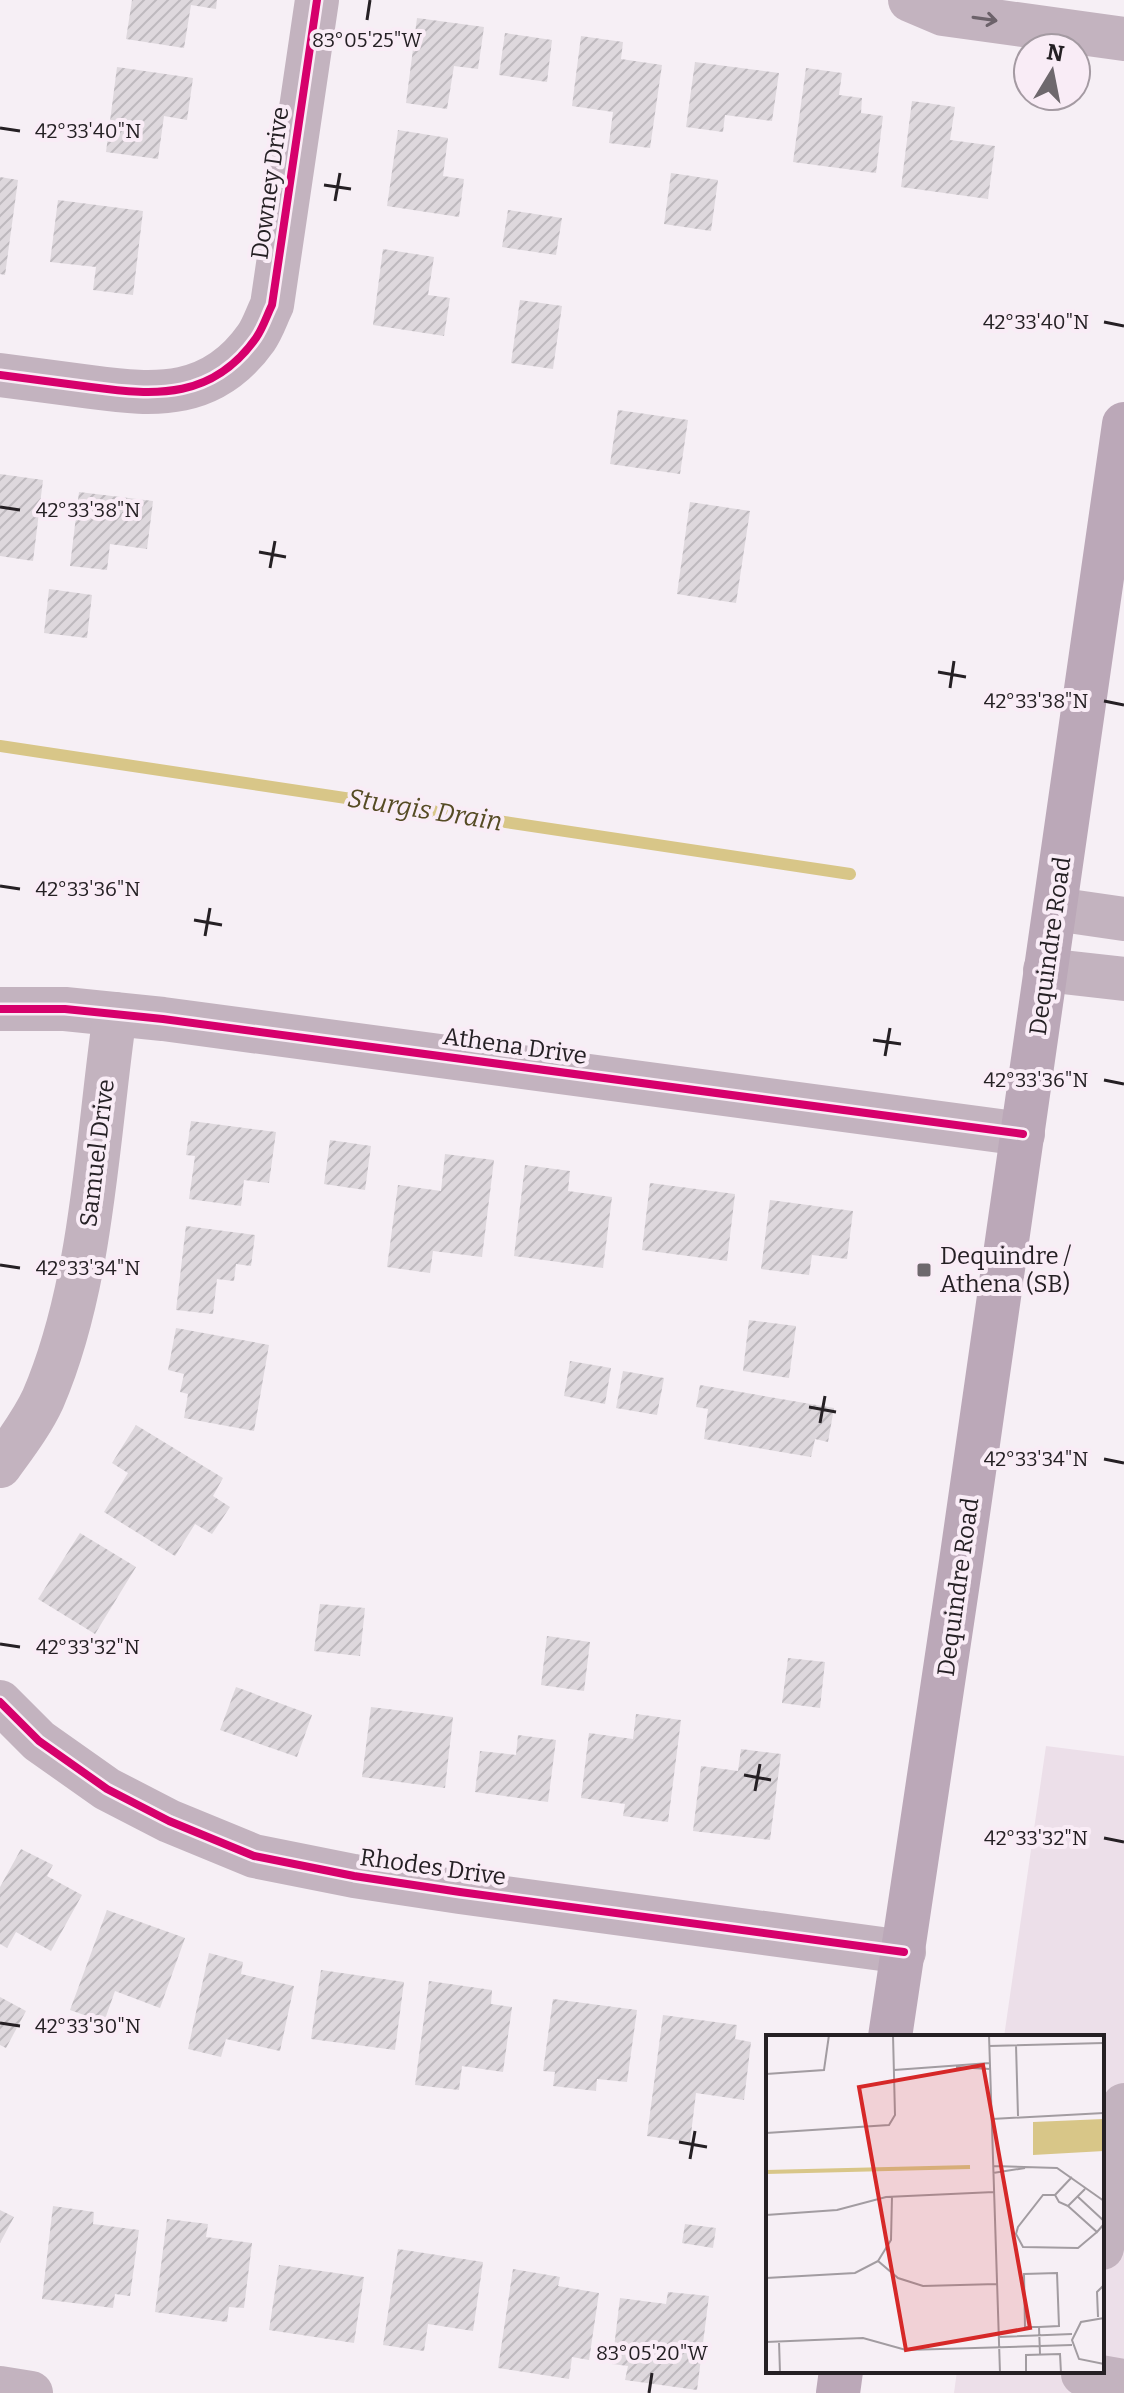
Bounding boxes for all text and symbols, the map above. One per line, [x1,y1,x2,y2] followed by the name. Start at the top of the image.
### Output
[972,12,997,27] one-way arrow
[312,28,422,52] text: 83°05'25"W
[1012,32,1092,112] north arrow
[1045,38,1066,68] text: N
[245,105,295,261] street label: Downey Drive
[35,119,141,143] text: 42°33'40"N
[983,310,1089,334] text: 42°33'40"N
[36,498,140,522] text: 42°33'38"N
[984,689,1088,713] text: 42°33'38"N
[345,782,505,838] water label: Sturgis Drain
[1024,855,1076,1037] street label: Dequindre Road
[36,877,141,901] text: 42°33'36"N
[441,1022,589,1070] street label: Athena Drive
[984,1068,1089,1092] text: 42°33'36"N
[74,1077,120,1229] street label: Samuel Drive
[940,1242,1072,1298] place label: Dequindre / Athena (SB)
[36,1256,141,1280] text: 42°33'34"N
[915,1261,933,1279] marker: Dequindre / Athena (SB)
[984,1447,1089,1471] text: 42°33'34"N
[932,1496,984,1678] street label: Dequindre Road
[36,1635,140,1659] text: 42°33'32"N
[984,1826,1088,1850] text: 42°33'32"N
[358,1843,508,1891] street label: Rhodes Drive
[35,2014,141,2038] text: 42°33'30"N
[766,2035,1104,2373] inset map
[596,2341,709,2365] text: 83°05'20"W

